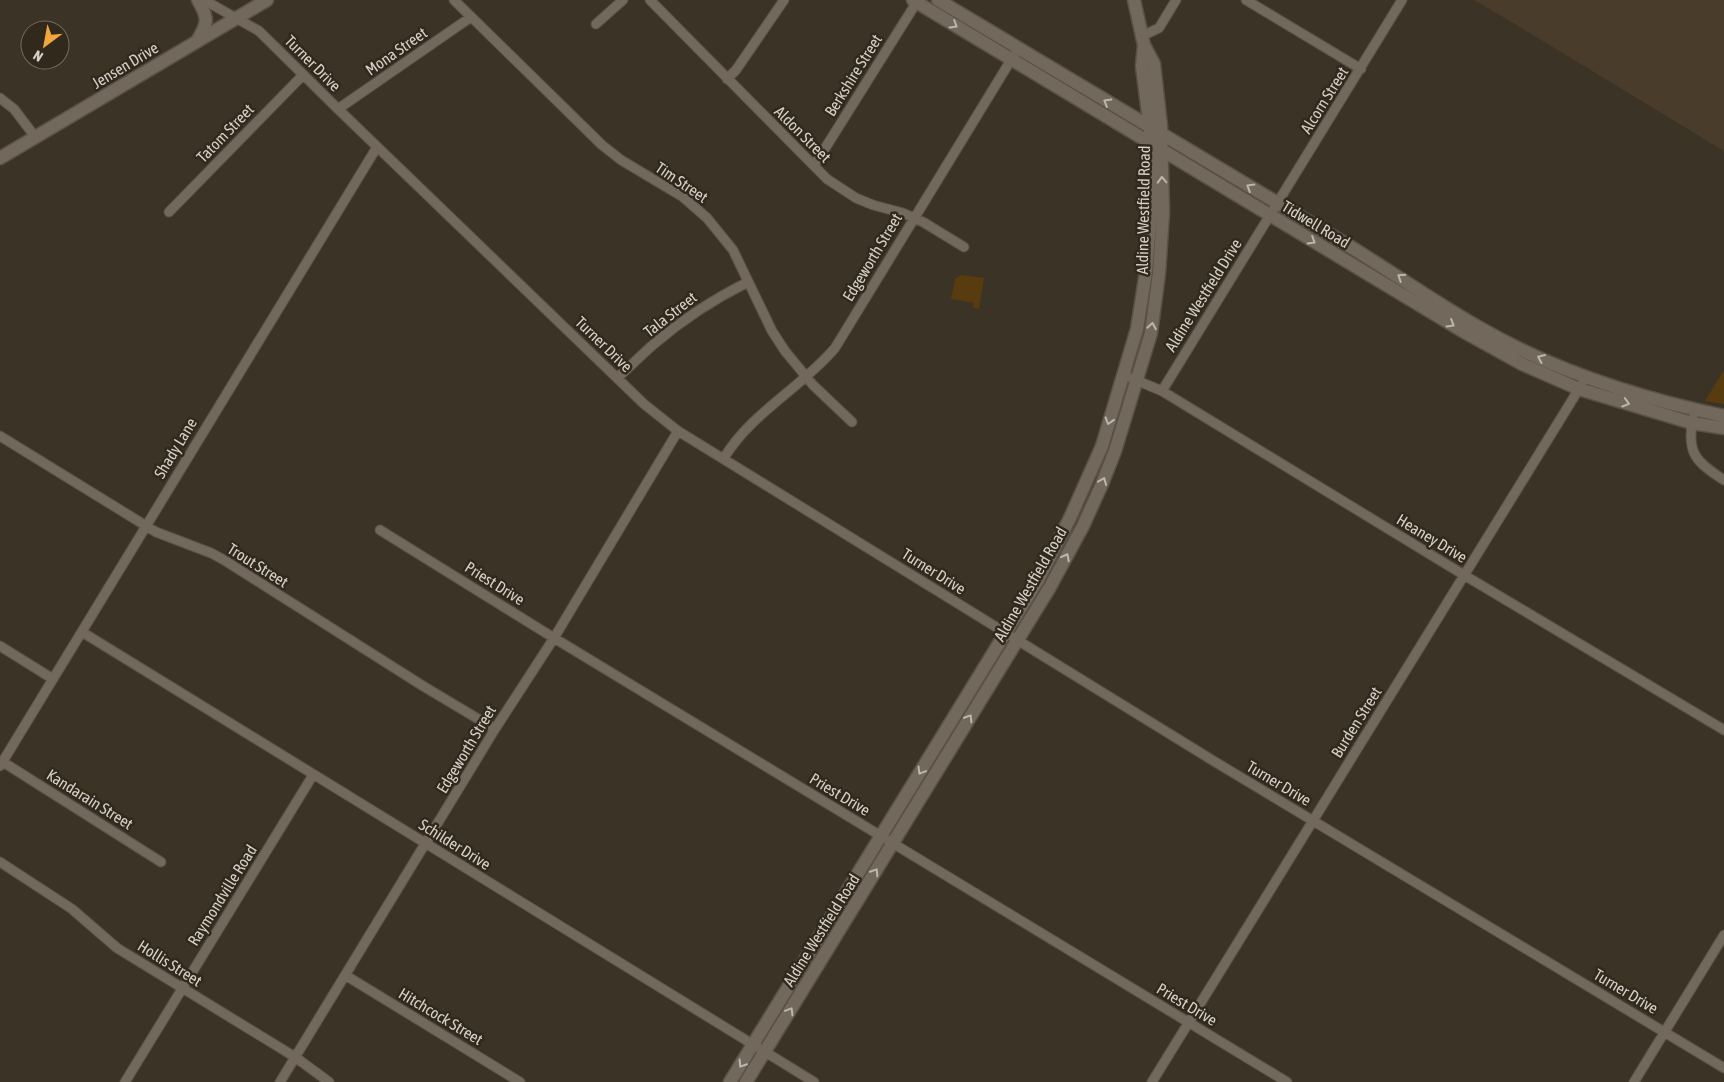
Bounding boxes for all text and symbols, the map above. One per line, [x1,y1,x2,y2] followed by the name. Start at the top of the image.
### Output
[949,19,958,29] one-way arrow
[20,20,70,70] north arrow
[362,23,430,79] street label: Mona Street
[821,30,885,119] street label: Berkshire Street
[281,31,345,95] street label: Turner Drive
[89,38,161,92] street label: Jensen Drive
[30,47,46,65] text: N
[1296,63,1352,137] street label: Alcorn Street
[1104,98,1113,108] one-way arrow
[193,100,257,166] street label: Tatom Street
[771,102,835,166] street label: Aldon Street
[1133,145,1153,275] street label: Aldine Westfield Road
[652,158,712,206] street label: Tim Street
[1157,175,1167,183] one-way arrow
[1246,183,1255,193] one-way arrow
[1279,197,1353,251] street label: Tidwell Road
[839,210,906,305] street label: Edgeworth Street
[1306,234,1315,244] one-way arrow
[1161,235,1245,355] street label: Aldine Westfield Drive
[1397,274,1406,284] one-way arrow
[640,287,700,340] street label: Tala Street
[572,313,636,375] street label: Turner Drive
[1446,318,1455,328] one-way arrow
[1146,322,1156,331] one-way arrow
[1537,354,1546,365] one-way arrow
[1621,397,1629,407] one-way arrow
[150,415,201,482] street label: Shady Lane
[1105,417,1115,425] one-way arrow
[1097,477,1107,486] one-way arrow
[1393,510,1470,567] street label: Heaney Drive
[990,524,1070,644] street label: Aldine Westfield Road
[224,539,292,591] street label: Trout Street
[899,544,969,598] street label: Turner Drive
[1060,553,1070,562] one-way arrow
[462,558,528,608] street label: Priest Drive
[1327,683,1385,761] street label: Burden Street
[433,702,500,797] street label: Edgeworth Street
[962,715,972,724] one-way arrow
[1244,757,1314,809] street label: Turner Drive
[44,765,137,833] street label: Kandarain Street
[917,765,927,774] one-way arrow
[807,769,873,819] street label: Priest Drive
[416,815,494,873] street label: Schilder Drive
[184,841,261,949] street label: Raymondville Road
[869,869,879,878] one-way arrow
[779,871,863,989] street label: Aldine Westfield Road
[135,936,206,990] street label: Hollis Street
[1591,965,1661,1017] street label: Turner Drive
[1154,979,1220,1029] street label: Priest Drive
[396,984,487,1048] street label: Hitchcock Street
[784,1007,794,1016] one-way arrow
[738,1058,748,1067] one-way arrow

